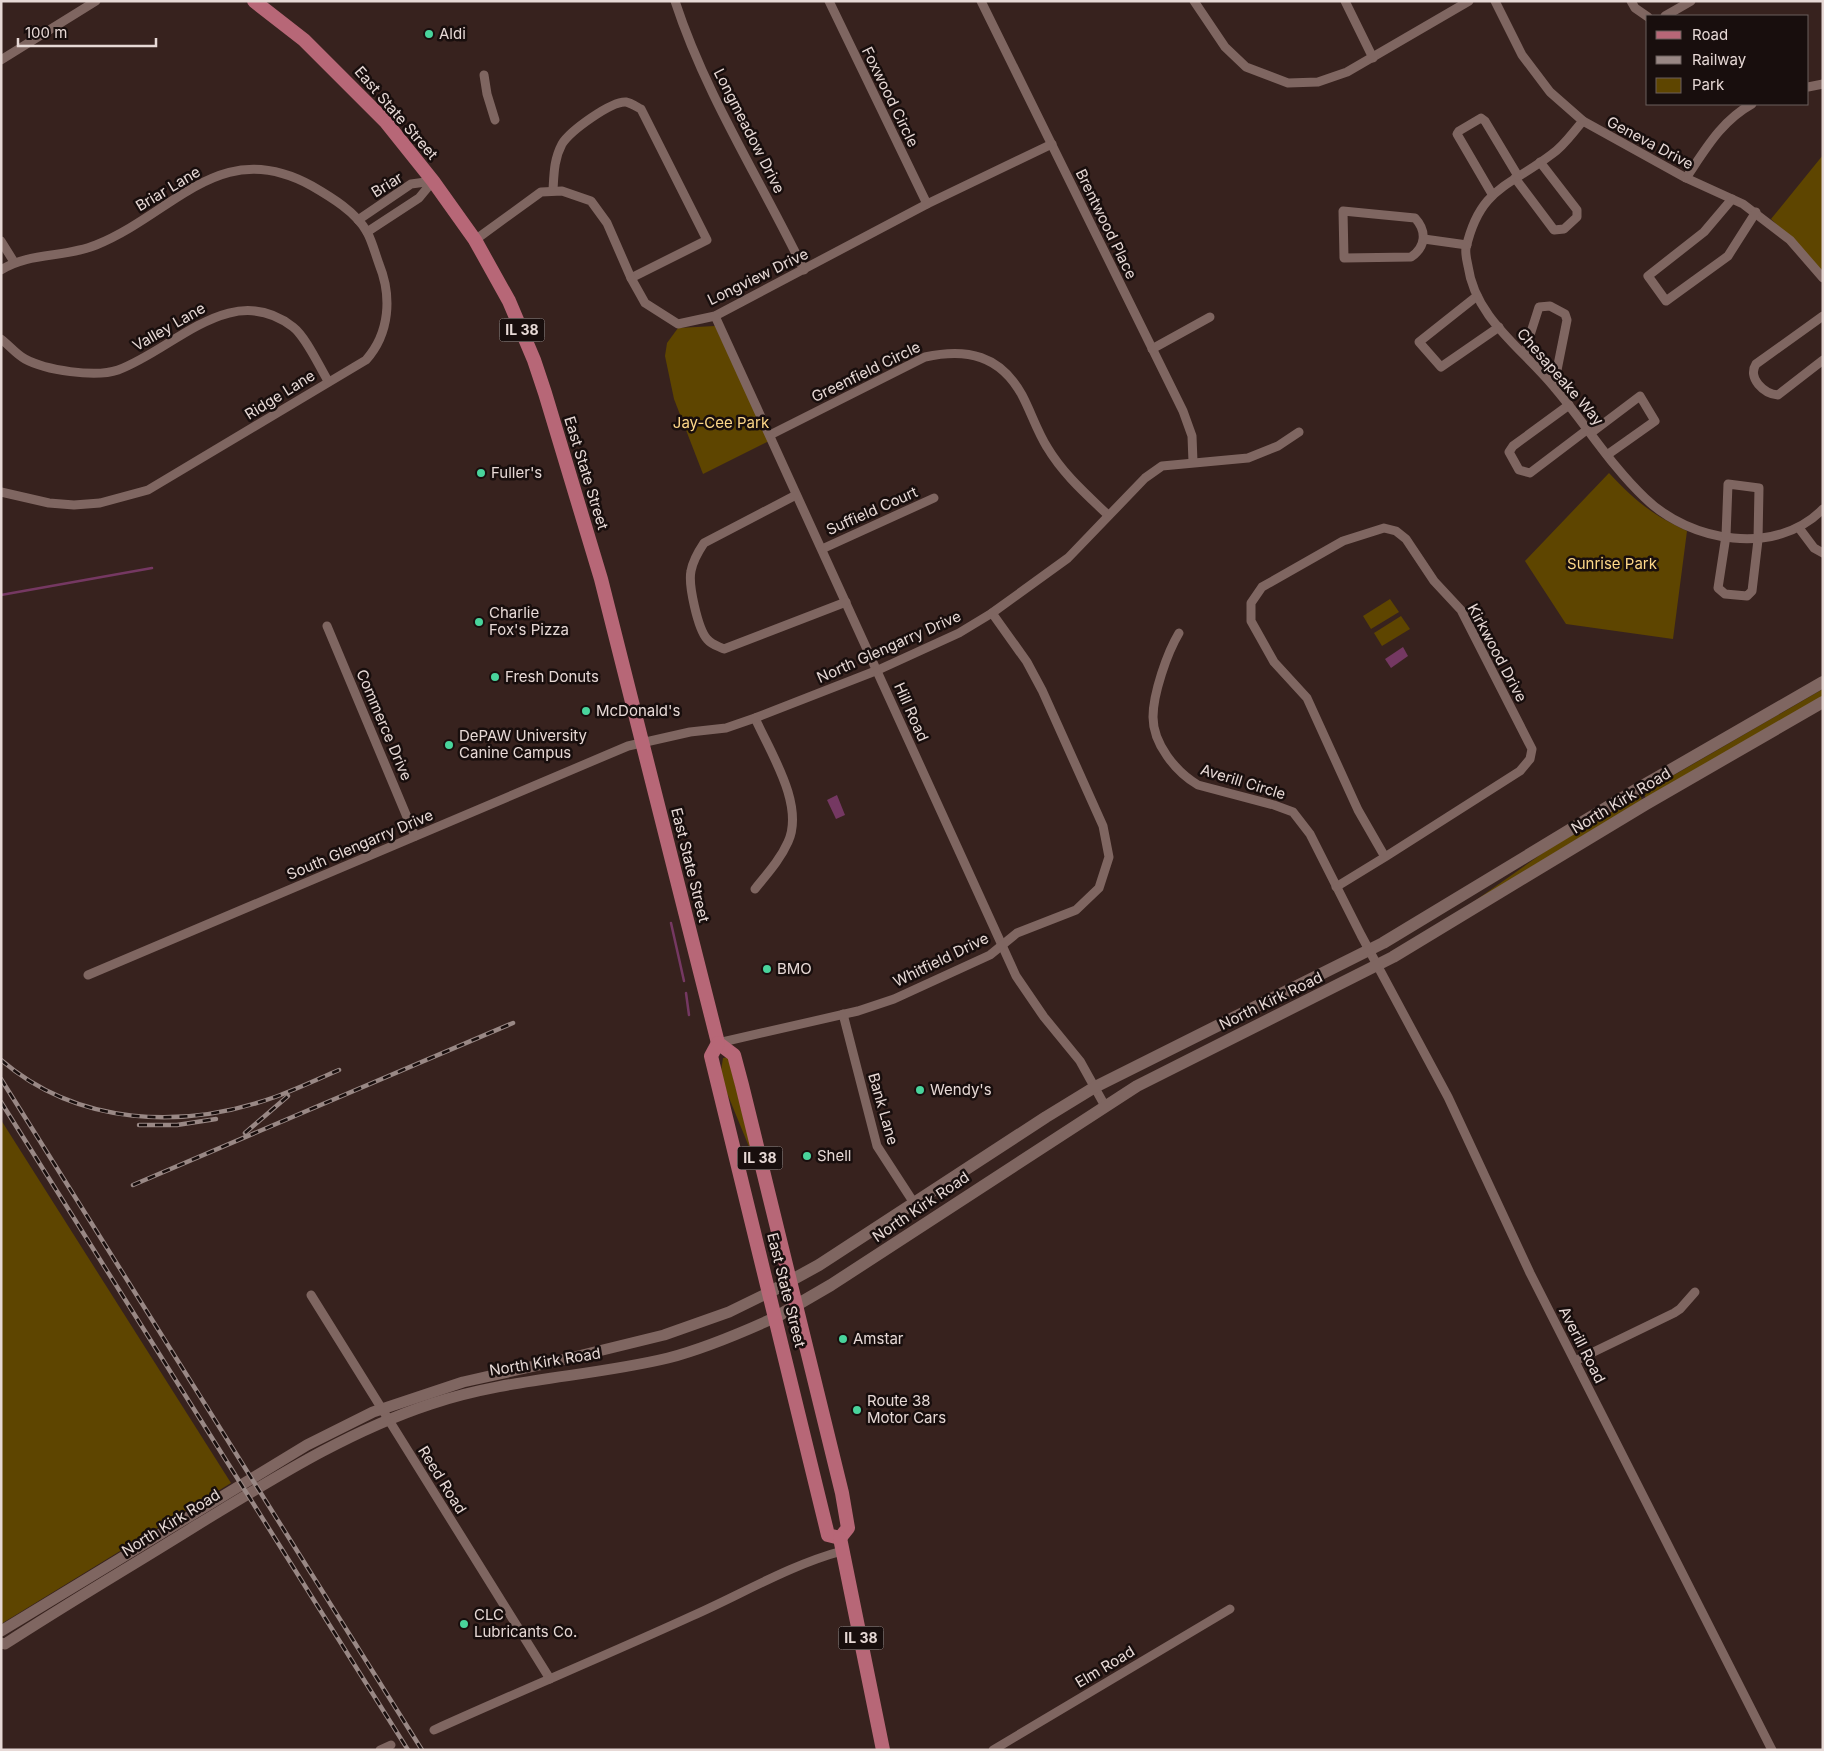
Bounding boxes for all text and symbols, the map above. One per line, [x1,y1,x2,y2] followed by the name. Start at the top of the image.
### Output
[18,15,155,47] scale bar
[1646,15,1809,105] legend
[25,23,67,42] text: 100 m
[439,24,466,43] place label: Aldi
[1692,25,1728,44] text: Road
[423,28,435,40] marker: Aldi
[858,43,923,150] street label: Foxwood Circle
[1692,50,1747,69] text: Railway
[351,62,442,163] street label: East State Street
[710,65,789,196] street label: Longmeadow Drive
[1692,75,1725,94] text: Park
[1604,112,1697,173] street label: Geneva Drive
[132,162,204,215] street label: Briar Lane
[1072,166,1141,282] street label: Brentwood Place
[368,167,406,201] street label: Briar
[704,244,811,309] street label: Longview Drive
[129,298,209,355] street label: Valley Lane
[500,318,544,342] road number: IL 38
[1513,324,1608,430] street label: Chesapeake Way
[808,337,923,406] street label: Greenfield Circle
[241,366,318,424] street label: Ridge Lane
[673,413,770,432] park label: Jay-Cee Park
[560,414,613,532] street label: East State Street
[491,463,542,482] place label: Fuller's
[475,467,487,479] marker: Fuller's
[823,482,921,539] street label: Suffield Court
[1567,554,1658,573] park label: Sunrise Park
[1464,600,1531,705] street label: Kirkwood Drive
[489,603,569,639] place label: Charlie Fox's Pizza
[814,606,964,687] street label: North Glengarry Drive
[473,616,485,628] marker: Charlie Fox's Pizza
[352,666,416,783] street label: Commerce Drive
[505,667,599,686] place label: Fresh Donuts
[489,671,501,683] marker: Fresh Donuts
[890,679,933,744] street label: Hill Road
[596,701,681,720] place label: McDonald's
[580,705,592,717] marker: McDonald's
[459,726,587,762] place label: DePAW University Canine Campus
[443,739,455,751] marker: DePAW University Canine Campus
[1198,760,1288,803] street label: Averill Circle
[1568,763,1674,838] street label: North Kirk Road
[284,805,436,884] street label: South Glengarry Drive
[667,806,714,924] street label: East State Street
[890,928,992,991] street label: Whitfield Drive
[777,959,812,978] place label: BMO
[761,963,773,975] marker: BMO
[1216,967,1326,1034] street label: North Kirk Road
[864,1071,903,1147] street label: Bank Lane
[930,1080,992,1099] place label: Wendy's
[914,1084,926,1096] marker: Wendy's
[738,1146,782,1170] road number: IL 38
[817,1146,852,1165] place label: Shell
[801,1150,813,1162] marker: Shell
[869,1167,973,1246] street label: North Kirk Road
[763,1231,810,1349] street label: East State Street
[1555,1303,1610,1386] street label: Averill Road
[853,1329,904,1348] place label: Amstar
[837,1333,849,1345] marker: Amstar
[488,1343,602,1380] street label: North Kirk Road
[867,1391,946,1427] place label: Route 38 Motor Cars
[851,1404,863,1416] marker: Route 38 Motor Cars
[414,1442,471,1517] street label: Reed Road
[118,1485,224,1560] street label: North Kirk Road
[474,1605,577,1641] place label: CLC Lubricants Co.
[458,1618,470,1630] marker: CLC Lubricants Co.
[838,1626,884,1650] road number: IL 38
[1071,1641,1138,1692] street label: Elm Road

